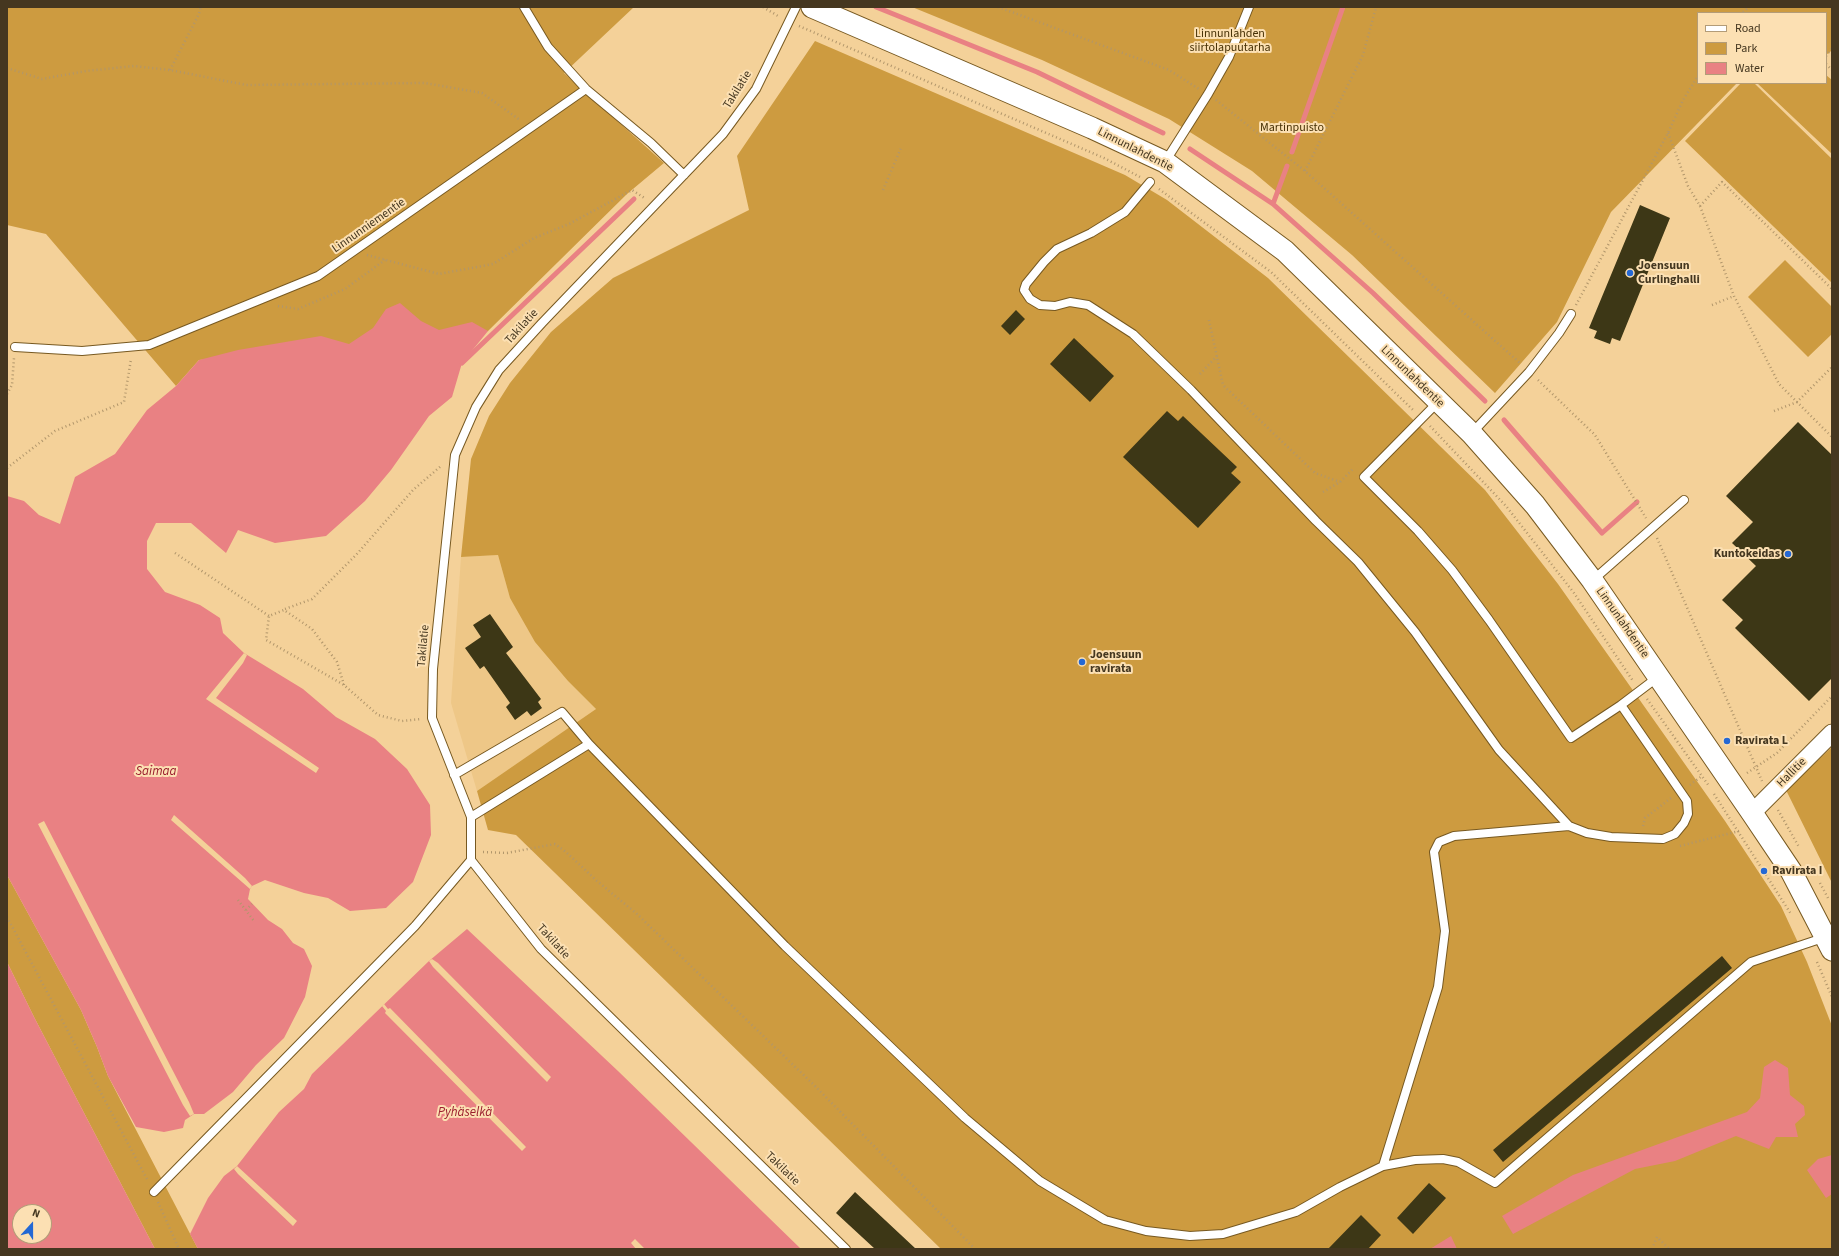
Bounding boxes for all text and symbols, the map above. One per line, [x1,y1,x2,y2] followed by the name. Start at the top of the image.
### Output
[1697,12,1827,84] legend
[1735,20,1761,37] text: Road
[1190,27,1270,55] park label: Linnunlahden siirtolapuutarha
[1735,40,1757,57] text: Park
[1735,60,1764,77] text: Water
[721,68,755,112] street label: Takilatie
[1260,121,1324,135] park label: Martinpuisto
[1095,125,1175,175] street label: Linnunlahdentie
[330,195,408,257] street label: Linnunniementie
[1638,259,1700,287] place label: Joensuun Curlinghalli
[1625,268,1635,278] marker: Joensuun Curlinghalli
[502,306,542,348] street label: Takilatie
[1377,343,1447,411] street label: Linnunlahdentie
[1714,547,1780,561] place label: Kuntokeidas
[1783,549,1793,559] marker: Kuntokeidas
[1592,585,1652,661] street label: Linnunlahdentie
[415,624,433,668] street label: Takilatie
[1090,648,1142,676] place label: Joensuun ravirata
[1077,657,1087,667] marker: Joensuun ravirata
[1735,734,1788,748] place label: Ravirata L
[1722,736,1732,746] marker: Ravirata L
[1774,755,1810,791] street label: Hallitie
[136,764,176,780] water label: Saimaa
[1772,864,1822,878] place label: Ravirata I
[1759,866,1769,876] marker: Ravirata I
[533,921,573,963] street label: Takilatie
[438,1105,492,1121] water label: Pyhäselkä
[762,1149,802,1189] street label: Takilatie
[12,1204,52,1244] north arrow
[30,1205,42,1222] text: N

